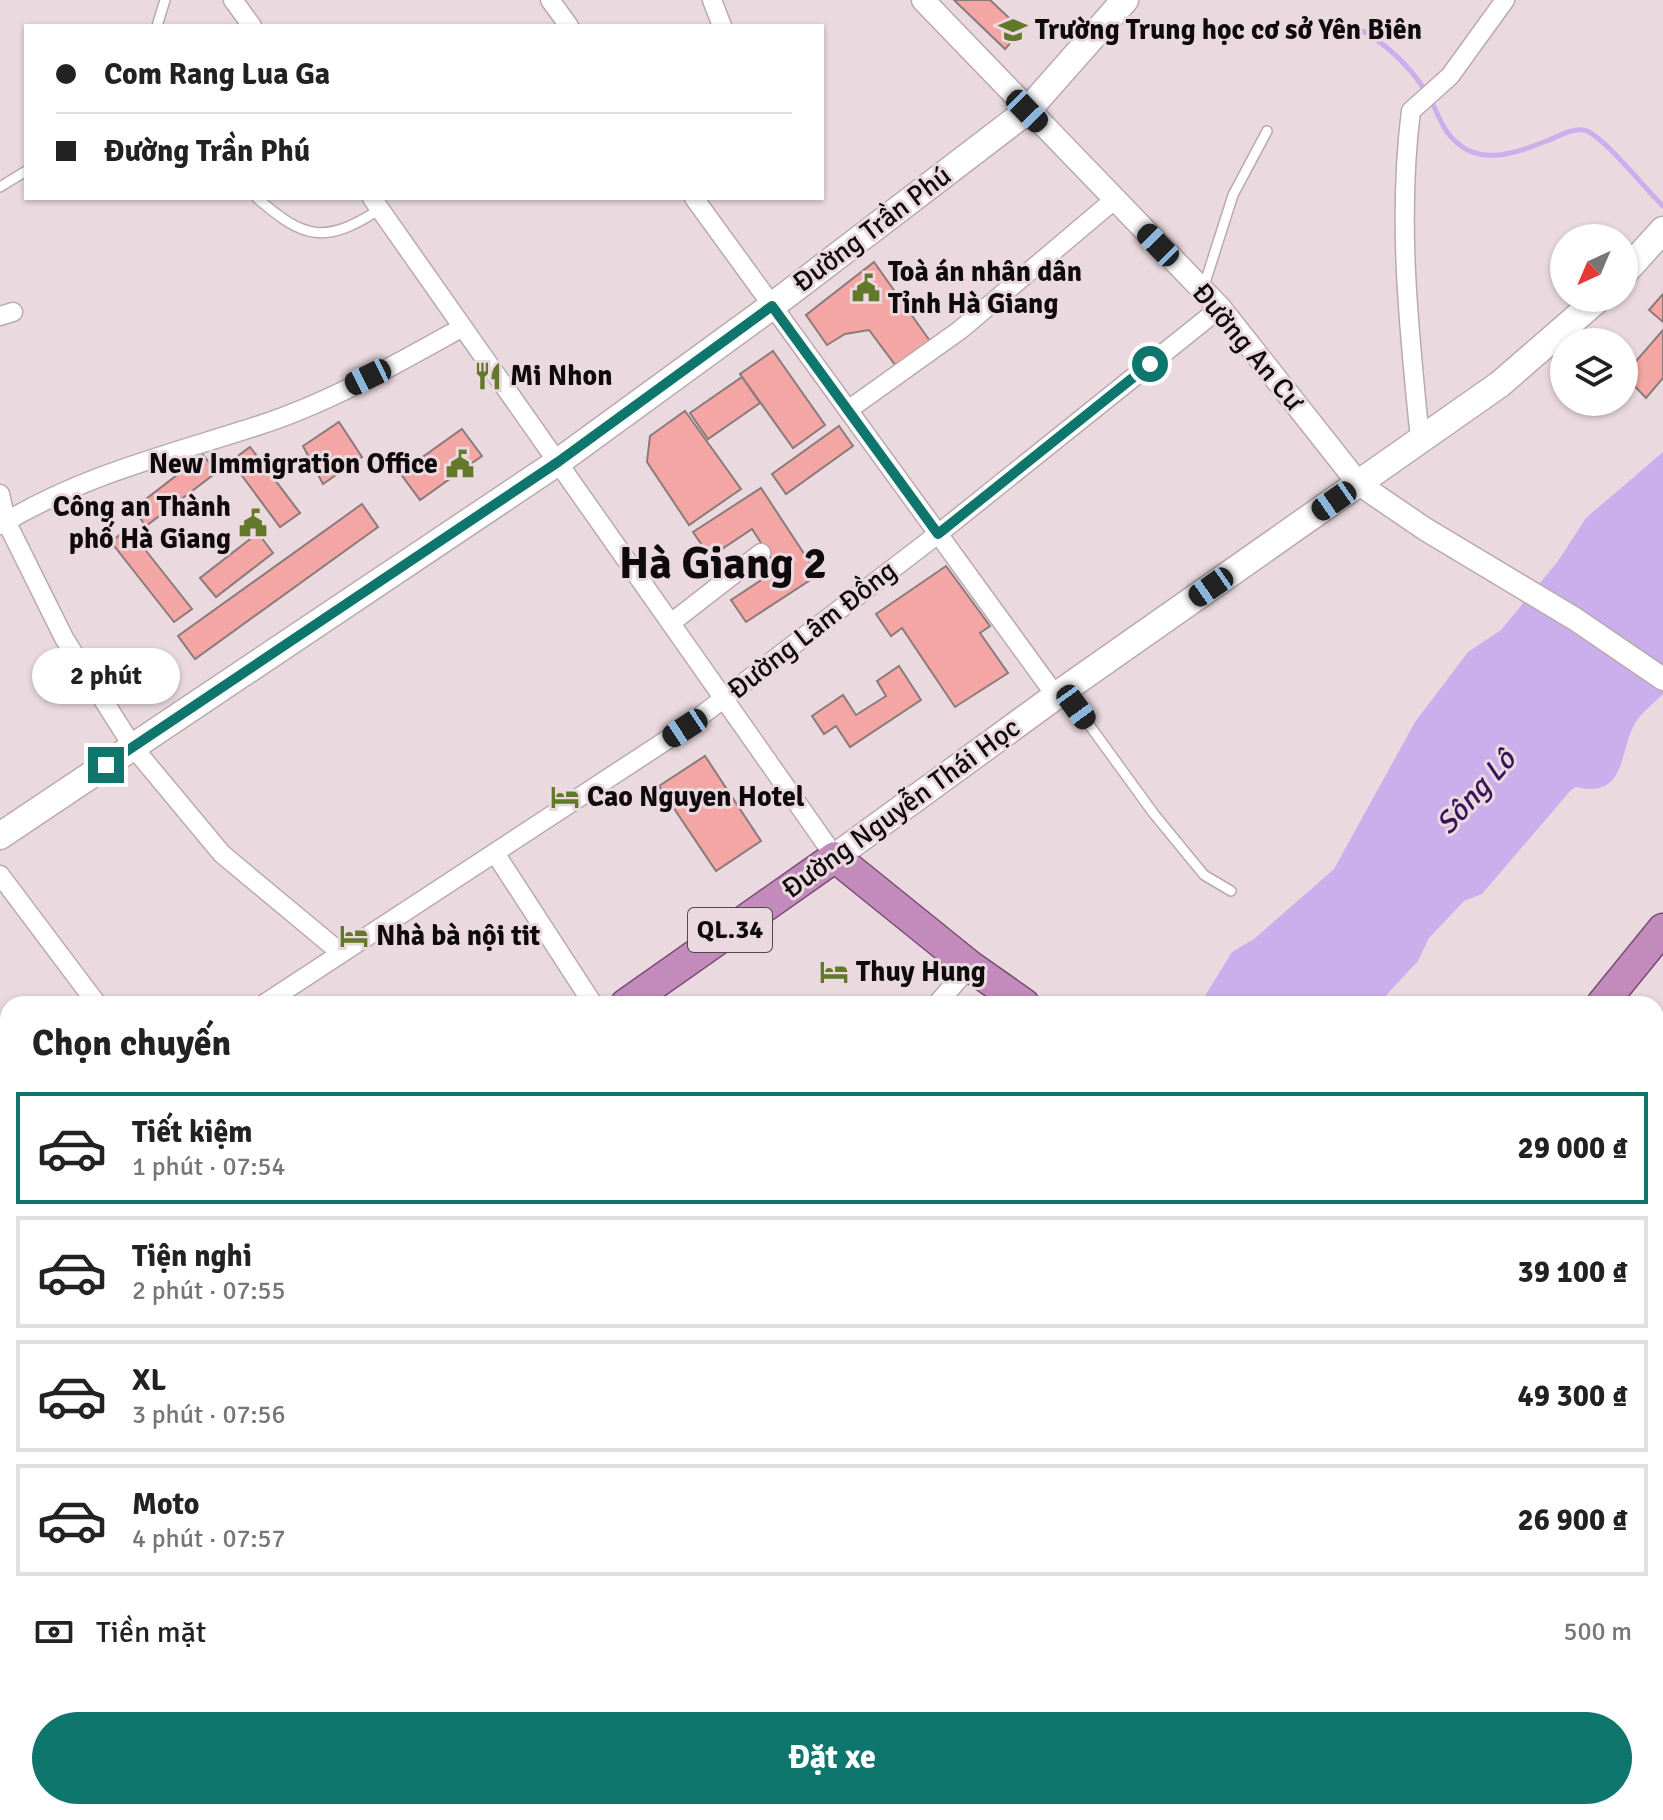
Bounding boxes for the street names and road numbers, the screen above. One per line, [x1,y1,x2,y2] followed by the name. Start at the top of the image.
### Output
[786,158,958,300] street label: Đường Trần Phú
[1185,276,1312,419] street label: Đường An Cư
[721,553,903,707] street label: Đường Lâm Đồng
[775,710,1027,906] street label: Đường Nguyễn Thái Học
[688,908,772,952] road number: QL.34

